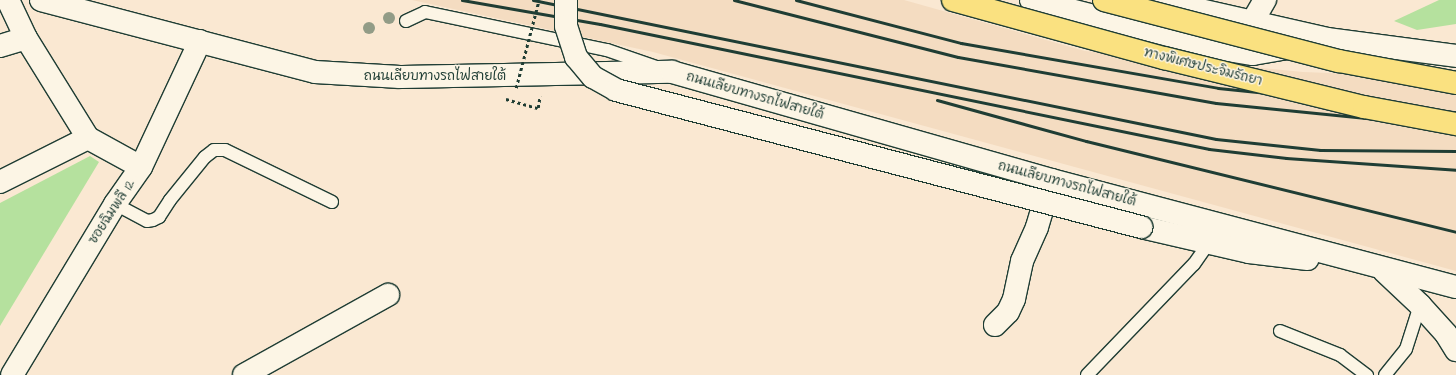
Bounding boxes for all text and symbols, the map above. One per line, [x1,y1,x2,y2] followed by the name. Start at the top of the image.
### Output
[1142,45,1264,89] street label: ทางพิเศษประจิมรัถยา
[364,68,506,84] street label: ถนนเลียบทางรถไฟสายใต้
[684,69,826,123] street label: ถนนเลียบทางรถไฟสายใต้
[996,158,1138,210] street label: ถนนเลียบทางรถไฟสายใต้
[85,177,139,247] street label: ซอยฉิมพลี 12

